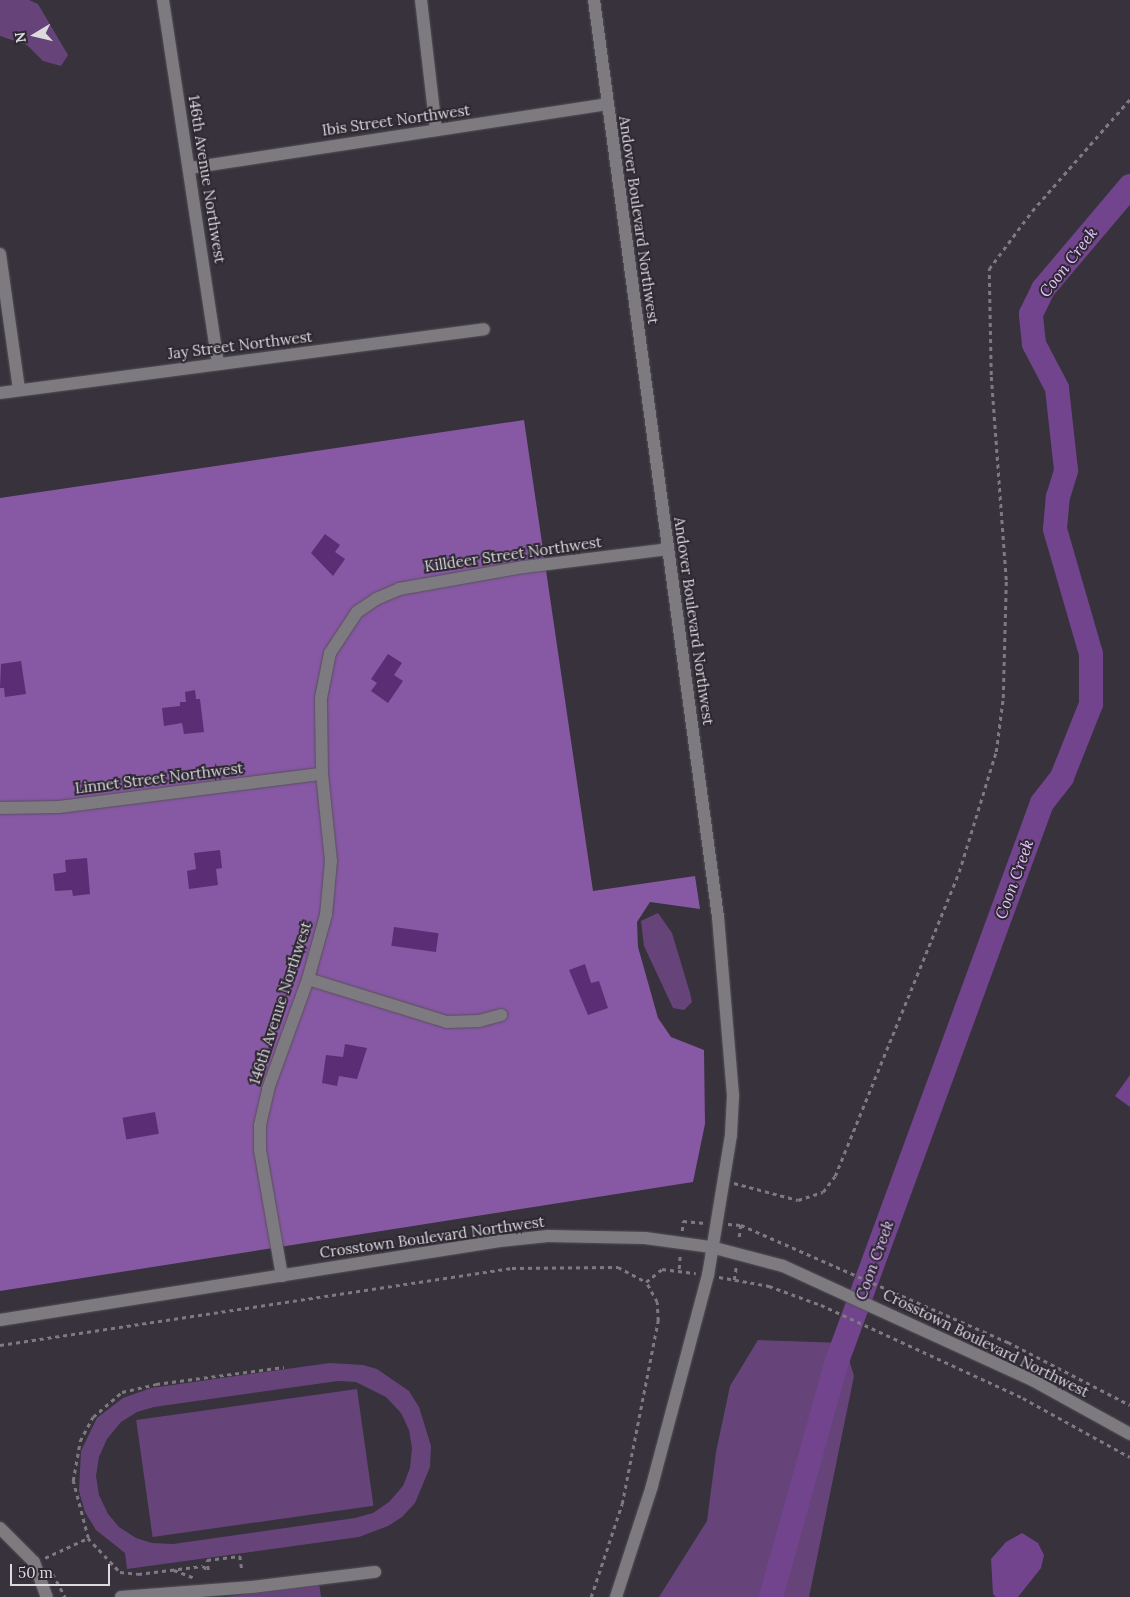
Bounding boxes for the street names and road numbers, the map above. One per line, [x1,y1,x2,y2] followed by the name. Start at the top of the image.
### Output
[185,94,229,264] street label: 146th Avenue Northwest
[321,101,471,139] street label: Ibis Street Northwest
[615,115,663,325] street label: Andover Boulevard Northwest
[167,327,313,363] street label: Jay Street Northwest
[670,516,718,726] street label: Andover Boulevard Northwest
[423,533,603,575] street label: Killdeer Street Northwest
[74,759,244,797] street label: Linnet Street Northwest
[245,919,315,1087] street label: 146th Avenue Northwest
[318,1212,546,1262] street label: Crosstown Boulevard Northwest
[880,1285,1092,1401] street label: Crosstown Boulevard Northwest

